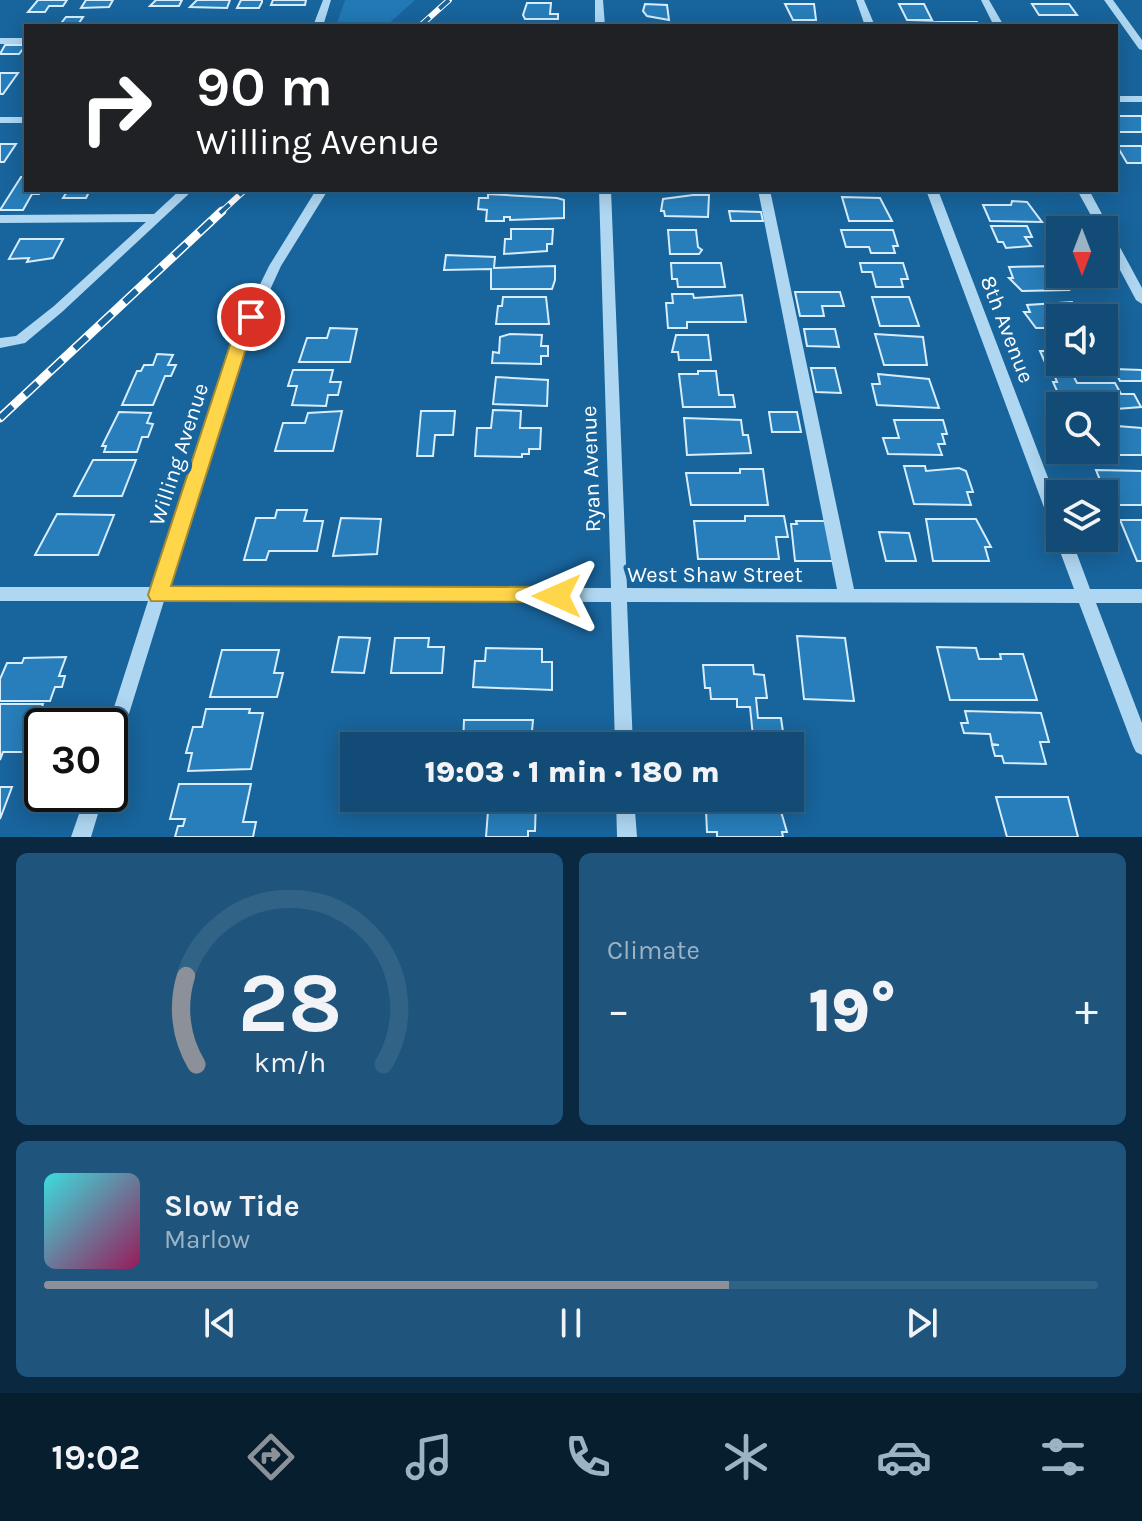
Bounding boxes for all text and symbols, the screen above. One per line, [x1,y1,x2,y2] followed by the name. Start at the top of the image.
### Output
[196,54,333,119] text: 90 m
[64,56,168,160] icon: right
[196,121,439,163] text: Willing Avenue
[1046,216,1118,288] north arrow
[1046,216,1118,552] map controls
[975,272,1039,387] street label: 8th Avenue
[217,283,285,351] pin
[229,295,273,339] icon: arrive
[1046,304,1118,376] button: sound
[144,380,214,529] street label: Willing Avenue
[1046,392,1118,464] button: search
[576,405,606,533] street label: Ryan Avenue
[1046,480,1118,552] button: layers
[515,554,599,638] position arrow
[627,562,803,588] street label: West Shaw Street
[24,708,128,812] speed limit sign: 30
[424,754,720,790] text: 19:03 · 1 min · 180 m
[607,935,700,966] text: Climate
[237,955,342,1052] text: 28
[809,976,896,1046] text: 19°
[607,985,630,1036] text: −
[1075,985,1098,1036] text: +
[253,1046,326,1079] text: km/h
[164,1188,300,1224] text: Slow Tide
[164,1224,250,1255] text: Marlow
[198,1301,242,1345] icon: previous
[549,1301,593,1345] icon: pause
[900,1301,944,1345] icon: next
[243,1429,299,1485] icon: directions
[401,1429,457,1485] icon: music
[560,1429,616,1485] icon: phone
[718,1429,774,1485] icon: climate
[876,1429,932,1485] icon: car
[1035,1429,1091,1485] icon: filters
[51,1436,140,1478] text: 19:02

